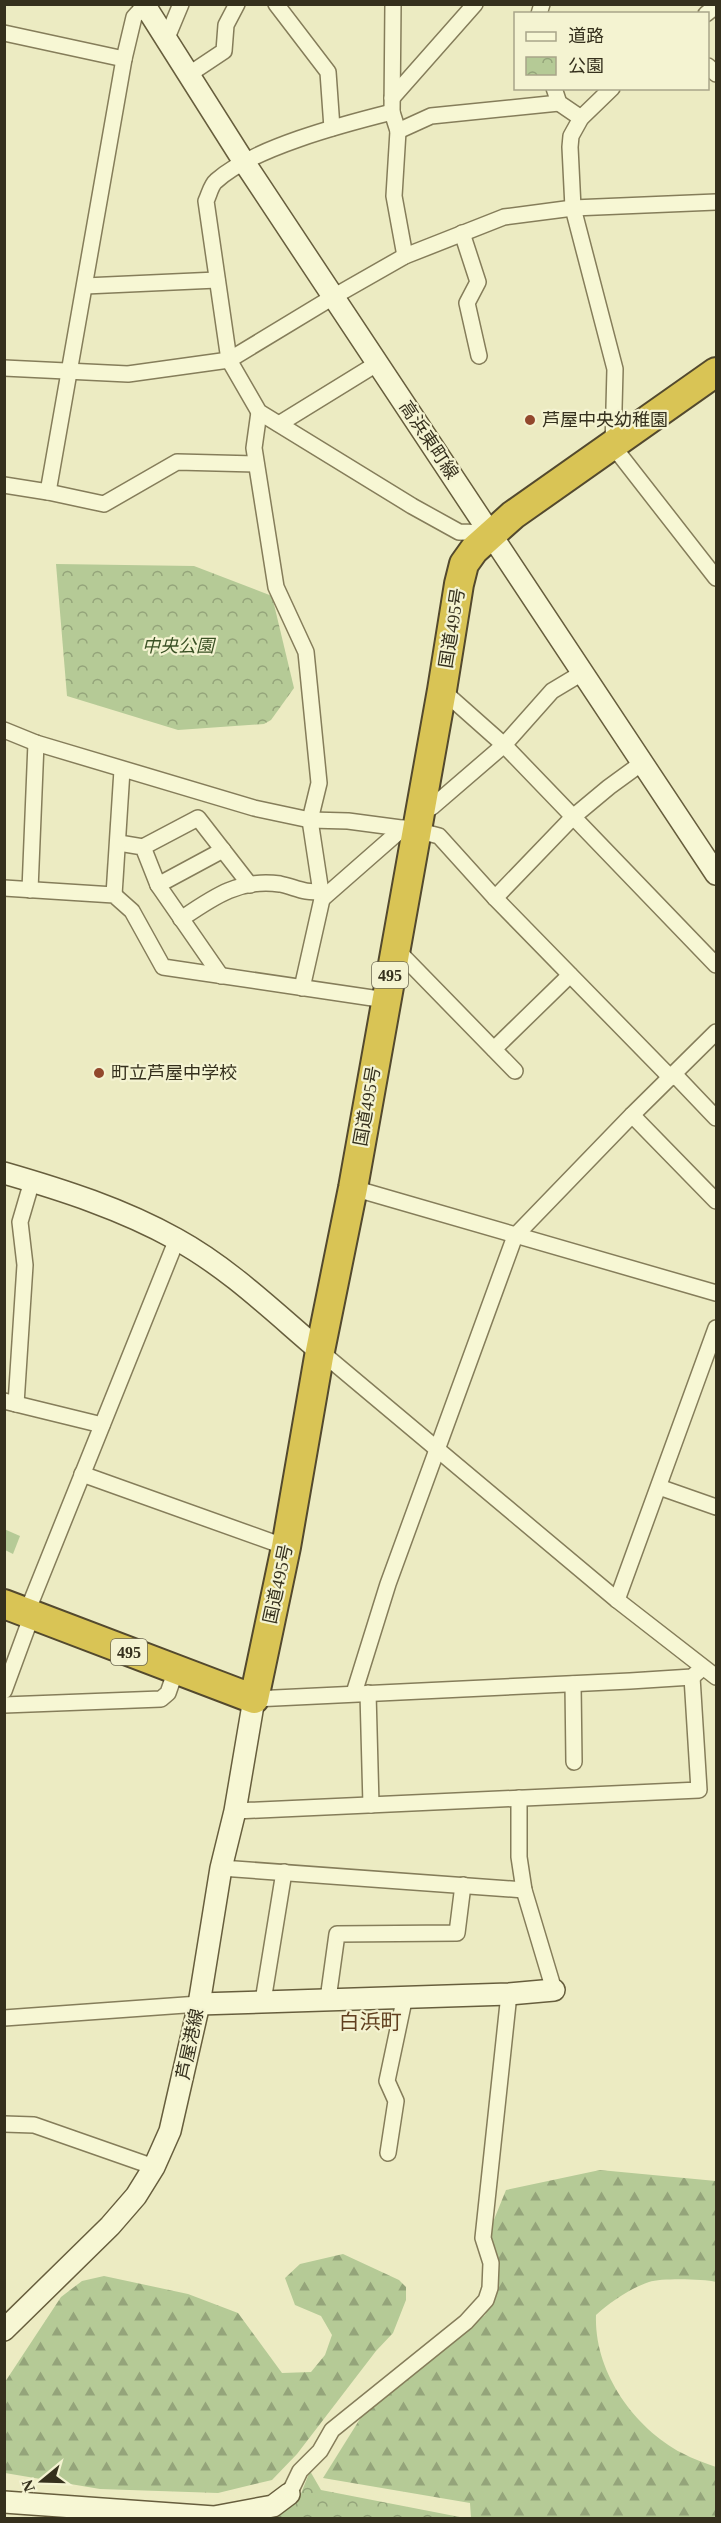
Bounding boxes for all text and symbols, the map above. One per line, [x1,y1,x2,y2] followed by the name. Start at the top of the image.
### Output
[514,12,709,90] legend
[568,26,604,46] text: 道路
[568,56,604,76] text: 公園
[396,397,462,483] street label: 高浜東町線
[542,410,668,430] place label: 芦屋中央幼稚園
[523,413,537,427] marker: 芦屋中央幼稚園
[436,586,468,670] street label: 国道495号
[142,636,217,656] park label: 中央公園
[372,962,408,988] road number: 495
[111,1063,237,1083] place label: 町立芦屋中学校
[350,1064,384,1148] street label: 国道495号
[92,1066,106,1080] marker: 町立芦屋中学校
[260,1542,296,1626] street label: 国道495号
[111,1639,147,1665] road number: 495
[173,2007,207,2081] street label: 芦屋港線
[339,2010,402,2034] district label: 白浜町
[12,2451,72,2511] north arrow
[18,2477,38,2494] text: N

